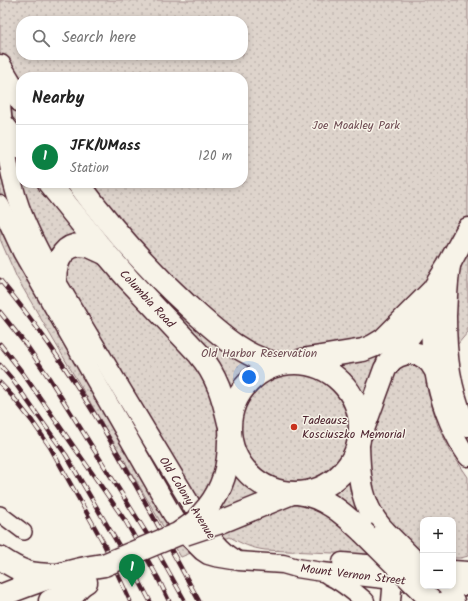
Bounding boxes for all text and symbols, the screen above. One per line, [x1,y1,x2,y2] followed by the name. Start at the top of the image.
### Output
[16,16,248,60] search box
[62,26,136,50] text: Search here
[30,27,52,49] icon: search
[32,85,84,112] text: Nearby
[312,116,400,135] park label: Joe Moakley Park
[70,134,141,158] text: JFK/UMass
[43,146,47,167] text: 1
[198,146,232,167] text: 120 m
[70,158,109,179] text: Station
[115,265,180,333] street label: Columbia Road
[201,344,317,363] park label: Old Harbor Reservation
[239,367,259,387] your location
[302,411,405,444] place label: Tadeausz Kosciuszko Memorial
[289,422,299,432] marker: Tadeausz Kosciuszko Memorial
[154,453,220,544] street label: Old Colony Avenue
[420,517,456,589] map controls
[420,517,456,553] button: +
[420,553,456,589] button: −
[119,554,145,587] pin: 1
[299,559,407,591] street label: Mount Vernon Street

